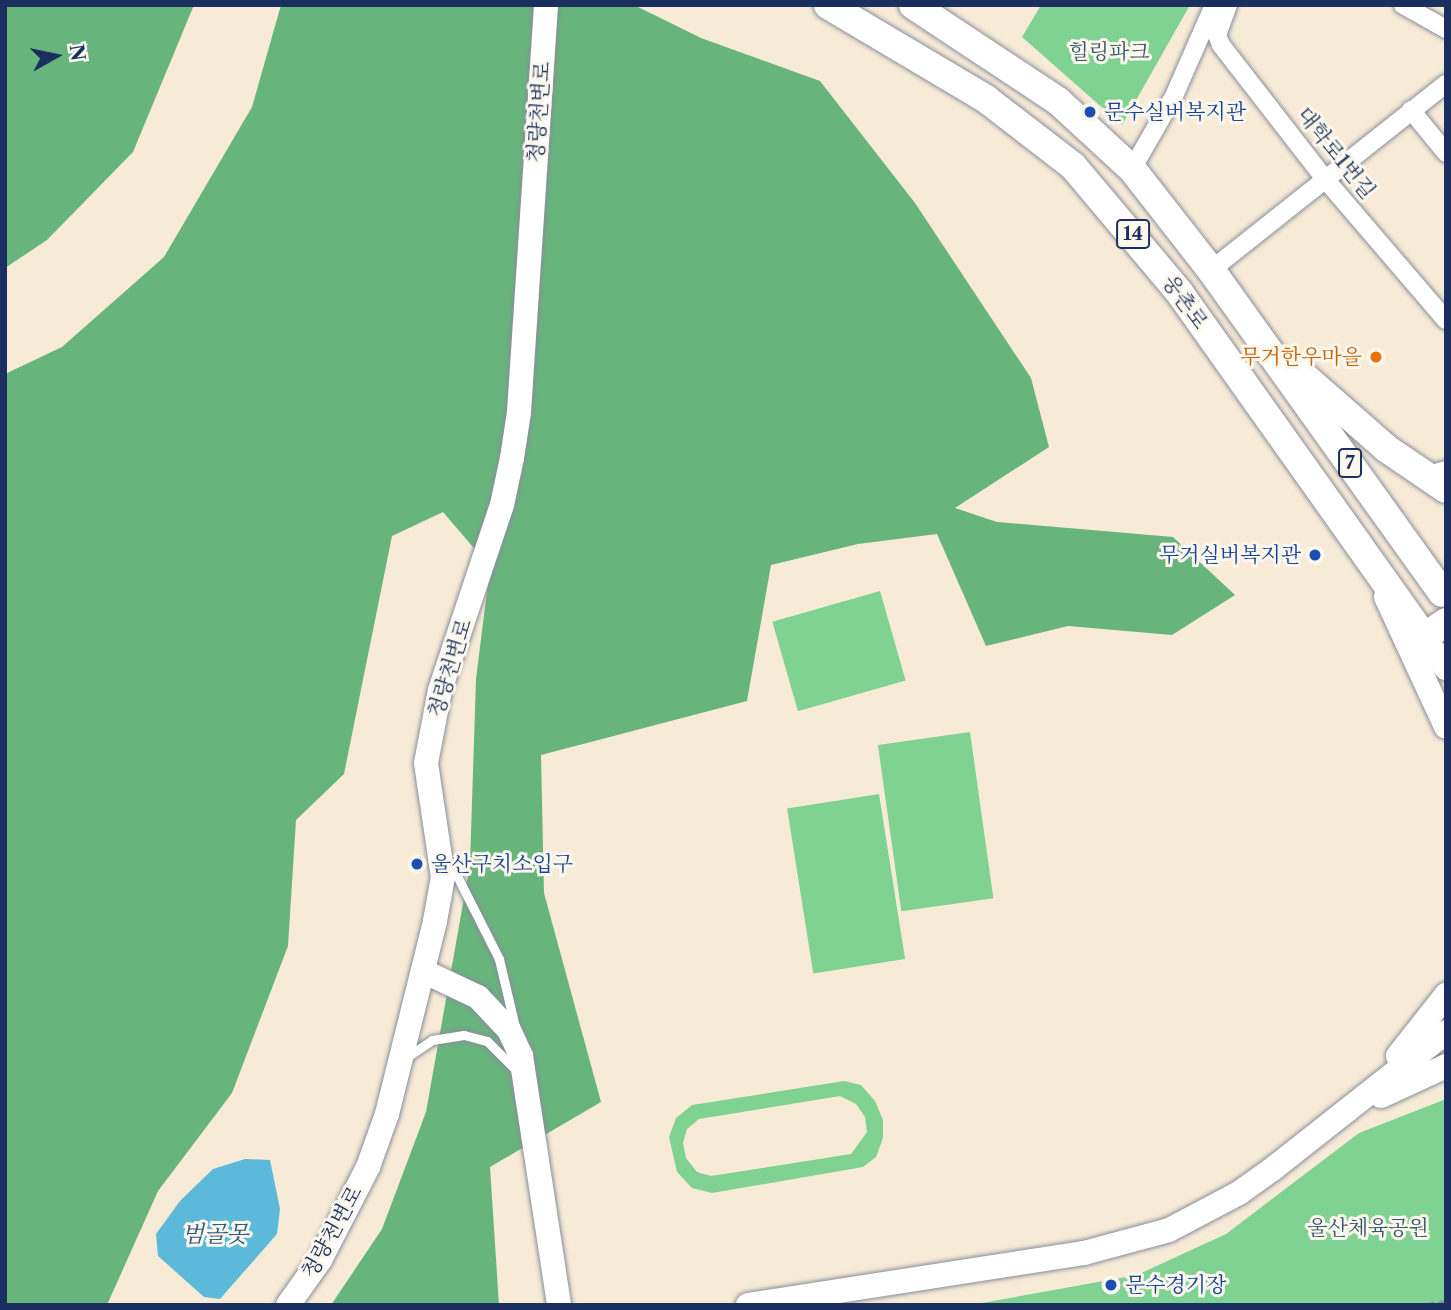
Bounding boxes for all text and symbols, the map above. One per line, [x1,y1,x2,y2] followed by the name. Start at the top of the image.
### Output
[21,21,91,91] north arrow
[1068,39,1150,65] park label: 힐링파크
[65,43,90,63] text: N
[523,61,555,163] street label: 청량천변로
[1104,99,1246,125] place label: 문수실버복지관
[1292,102,1380,204] street label: 대학로1번길
[1082,104,1098,120] marker: 문수실버복지관
[1116,218,1150,250] road number: 14
[1157,270,1213,334] street label: 웅촌로
[1240,344,1362,370] place label: 무거한우마을
[1368,349,1384,365] marker: 무거한우마을
[1338,447,1362,478] road number: 7
[1159,542,1301,568] place label: 무거실버복지관
[1307,547,1323,563] marker: 무거실버복지관
[423,616,477,720] street label: 청량천변로
[431,851,573,877] place label: 울산구치소입구
[409,856,425,872] marker: 울산구치소입구
[296,1182,368,1282] street label: 청량천변로
[1307,1215,1429,1241] park label: 울산체육공원
[182,1220,248,1248] water label: 범골못
[1125,1272,1226,1298] place label: 문수경기장
[1103,1277,1119,1293] marker: 문수경기장

